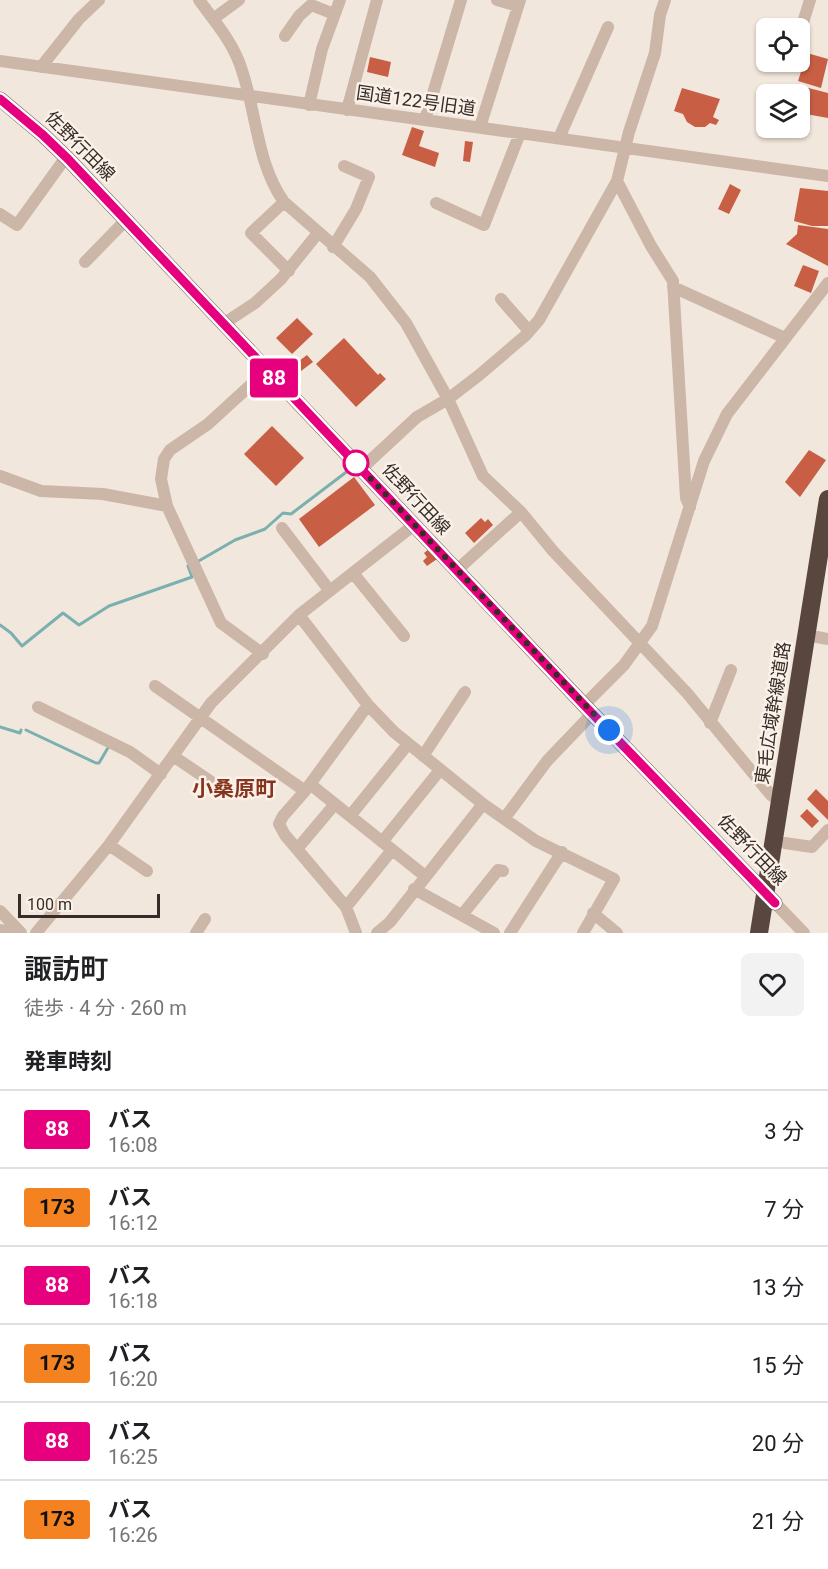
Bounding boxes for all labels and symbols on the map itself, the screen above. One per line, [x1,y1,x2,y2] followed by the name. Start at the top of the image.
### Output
[355,82,477,119] street label: 国道122号旧道
[41,106,120,185] street label: 佐野行田線
[247,358,301,398] line badge: 88
[343,450,369,476] unlabelled marker
[378,459,455,539] street label: 佐野行田線
[751,640,794,786] street label: 東毛広域幹線道路
[594,715,624,745] your location
[192,777,276,801] district label: 小桑原町
[714,810,791,889] street label: 佐野行田線
[18,891,160,918] scale bar

